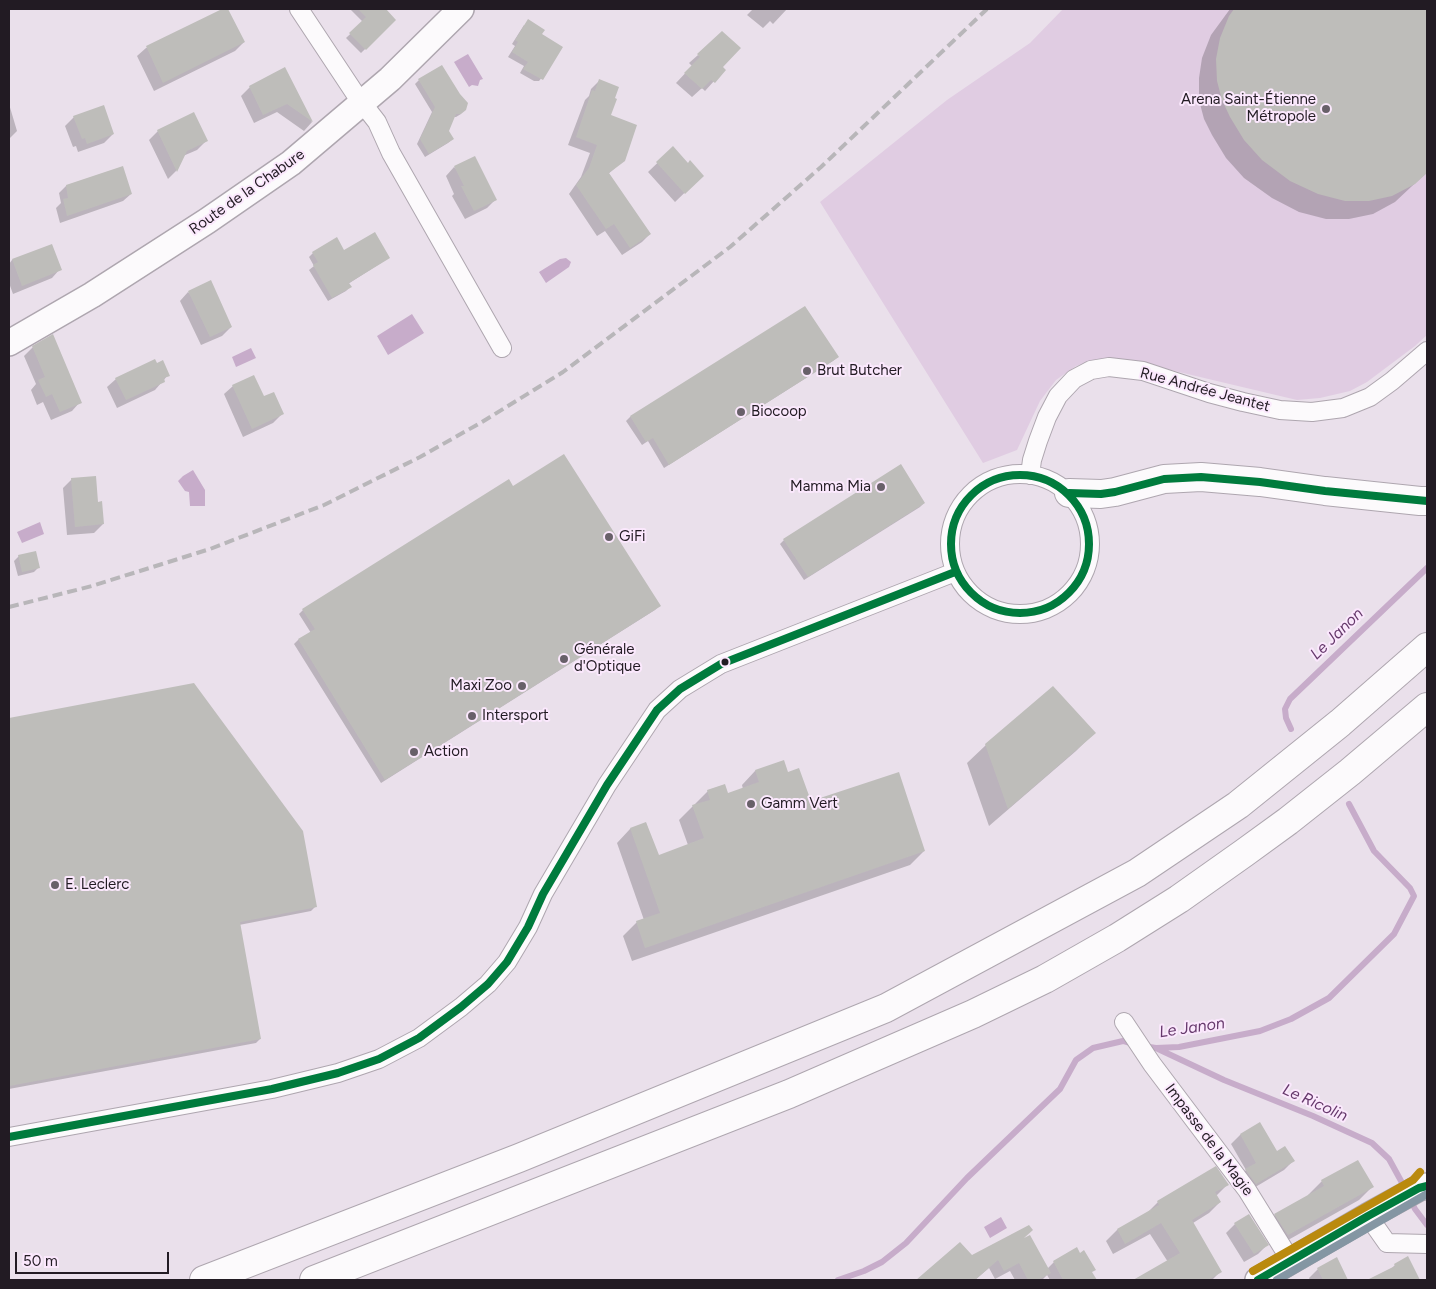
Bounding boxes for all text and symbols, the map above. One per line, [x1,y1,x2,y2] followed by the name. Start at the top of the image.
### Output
[1181,91,1316,126] place label: Arena Saint-Étienne Métropole
[1320,103,1332,115] marker: Arena Saint-Étienne Métropole
[186,145,308,239] street label: Route de la Chabure
[817,362,902,380] place label: Brut Butcher
[1138,364,1272,416] street label: Rue Andrée Jeantet
[801,365,813,377] marker: Brut Butcher
[751,403,807,421] place label: Biocoop
[735,406,747,418] marker: Biocoop
[790,478,871,496] place label: Mamma Mia
[875,481,887,493] marker: Mamma Mia
[619,528,646,546] place label: GiFi
[603,531,615,543] marker: GiFi
[1307,604,1367,664] water label: Le Janon
[574,641,641,676] place label: Générale d'Optique
[558,653,570,665] marker: Générale d'Optique
[720,657,730,667] unlabelled marker
[450,677,512,695] place label: Maxi Zoo
[516,680,528,692] marker: Maxi Zoo
[482,707,549,725] place label: Intersport
[466,710,478,722] marker: Intersport
[424,743,468,761] place label: Action
[408,746,420,758] marker: Action
[761,795,838,813] place label: Gamm Vert
[745,798,757,810] marker: Gamm Vert
[65,876,129,894] place label: E. Leclerc
[49,879,61,891] marker: E. Leclerc
[1158,1014,1226,1042] water label: Le Janon
[1280,1080,1350,1126] water label: Le Ricolin
[1161,1081,1257,1199] street label: Impasse de la Magie
[18,1242,171,1274] scale bar
[23,1252,58,1270] text: 50 m

